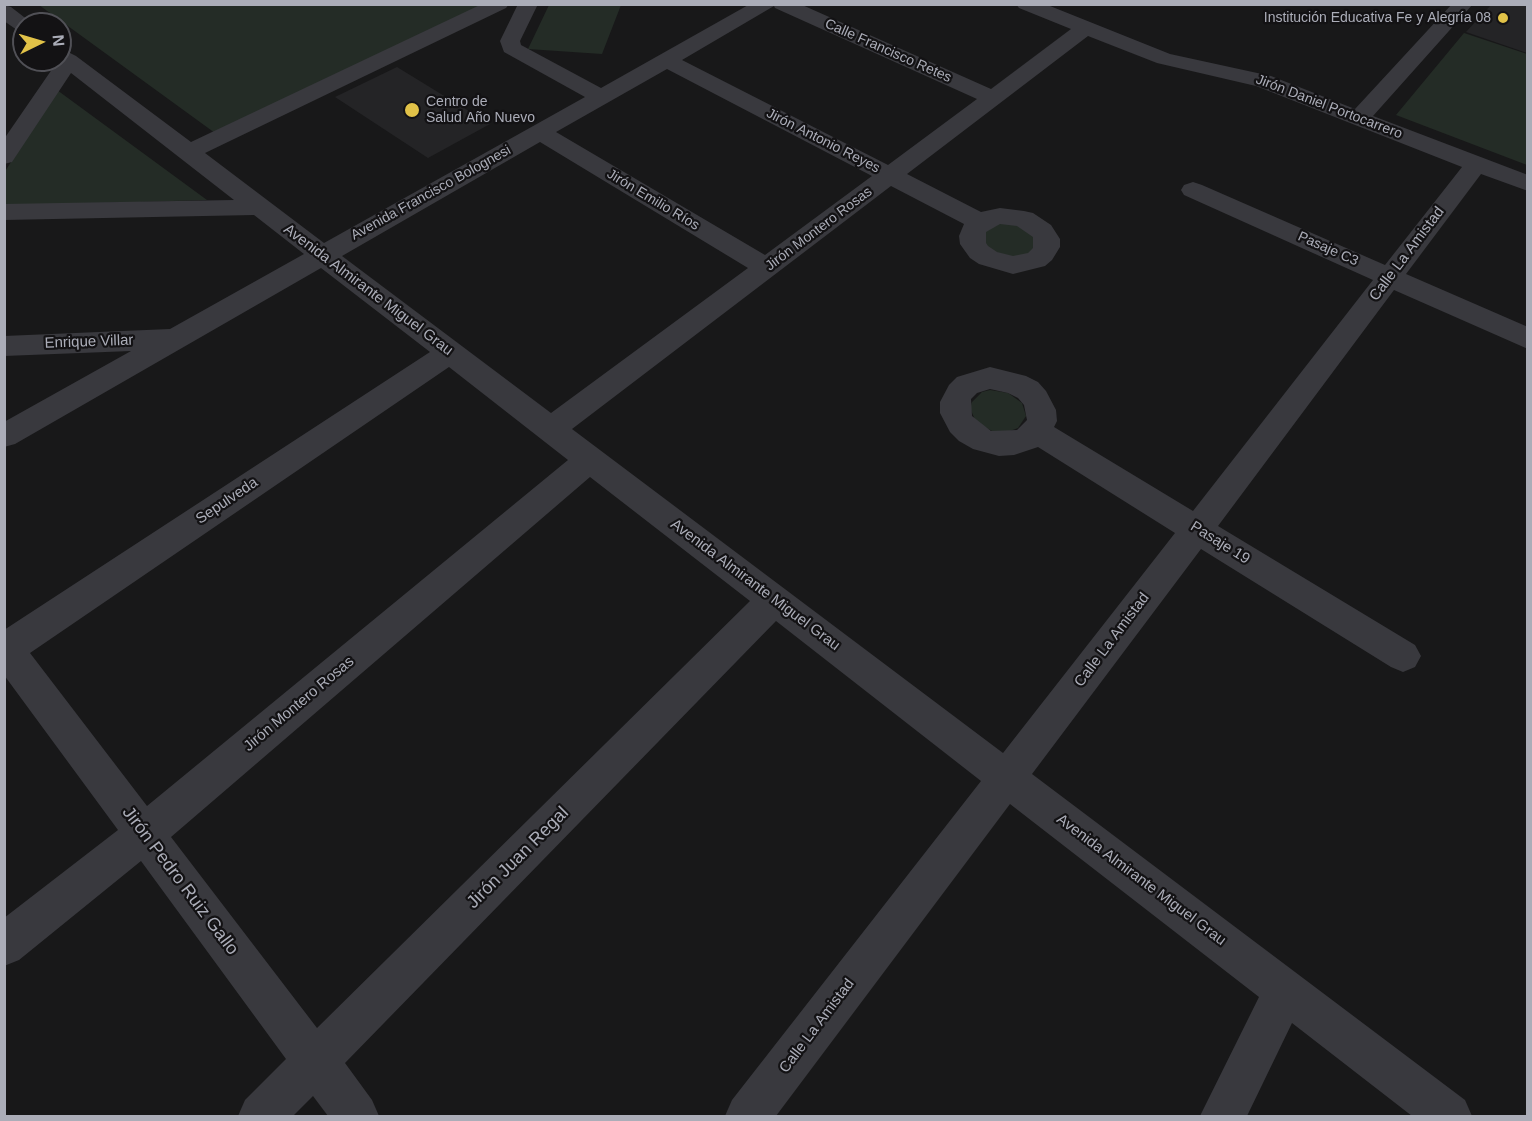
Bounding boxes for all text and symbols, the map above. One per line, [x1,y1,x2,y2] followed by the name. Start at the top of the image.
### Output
[1264,10,1491,26] place label: Institución Educativa Fe y Alegría 08
[1496,11,1510,25] marker: Institución Educativa Fe y Alegría 08
[12,12,72,72] north arrow
[822,15,954,87] street label: Calle Francisco Retes
[49,34,67,47] text: N
[1253,71,1405,143] street label: Jirón Daniel Portocarrero
[426,94,535,126] place label: Centro de Salud Año Nuevo
[403,101,421,119] marker: Centro de Salud Año Nuevo
[763,105,883,177] street label: Jirón Antonio Reyes
[348,142,514,244] street label: Avenida Francisco Bolognesi
[604,166,702,234] street label: Jirón Emilio Ríos
[762,183,876,275] street label: Jirón Montero Rosas
[1366,203,1448,305] street label: Calle La Amistad
[280,220,456,360] street label: Avenida Almirante Miguel Grau
[1295,228,1361,270] street label: Pasaje C3
[44,331,134,353] street label: Enrique Villar
[193,474,261,528] street label: Sepulveda
[667,515,843,655] street label: Avenida Almirante Miguel Grau
[1187,518,1253,568] street label: Pasaje 19
[1071,589,1153,691] street label: Calle La Amistad
[240,653,358,755] street label: Jirón Montero Rosas
[117,803,243,959] street label: Jirón Pedro Ruiz Gallo
[463,803,573,913] street label: Jirón Juan Regal
[1053,810,1229,950] street label: Avenida Almirante Miguel Grau
[776,975,858,1077] street label: Calle La Amistad

